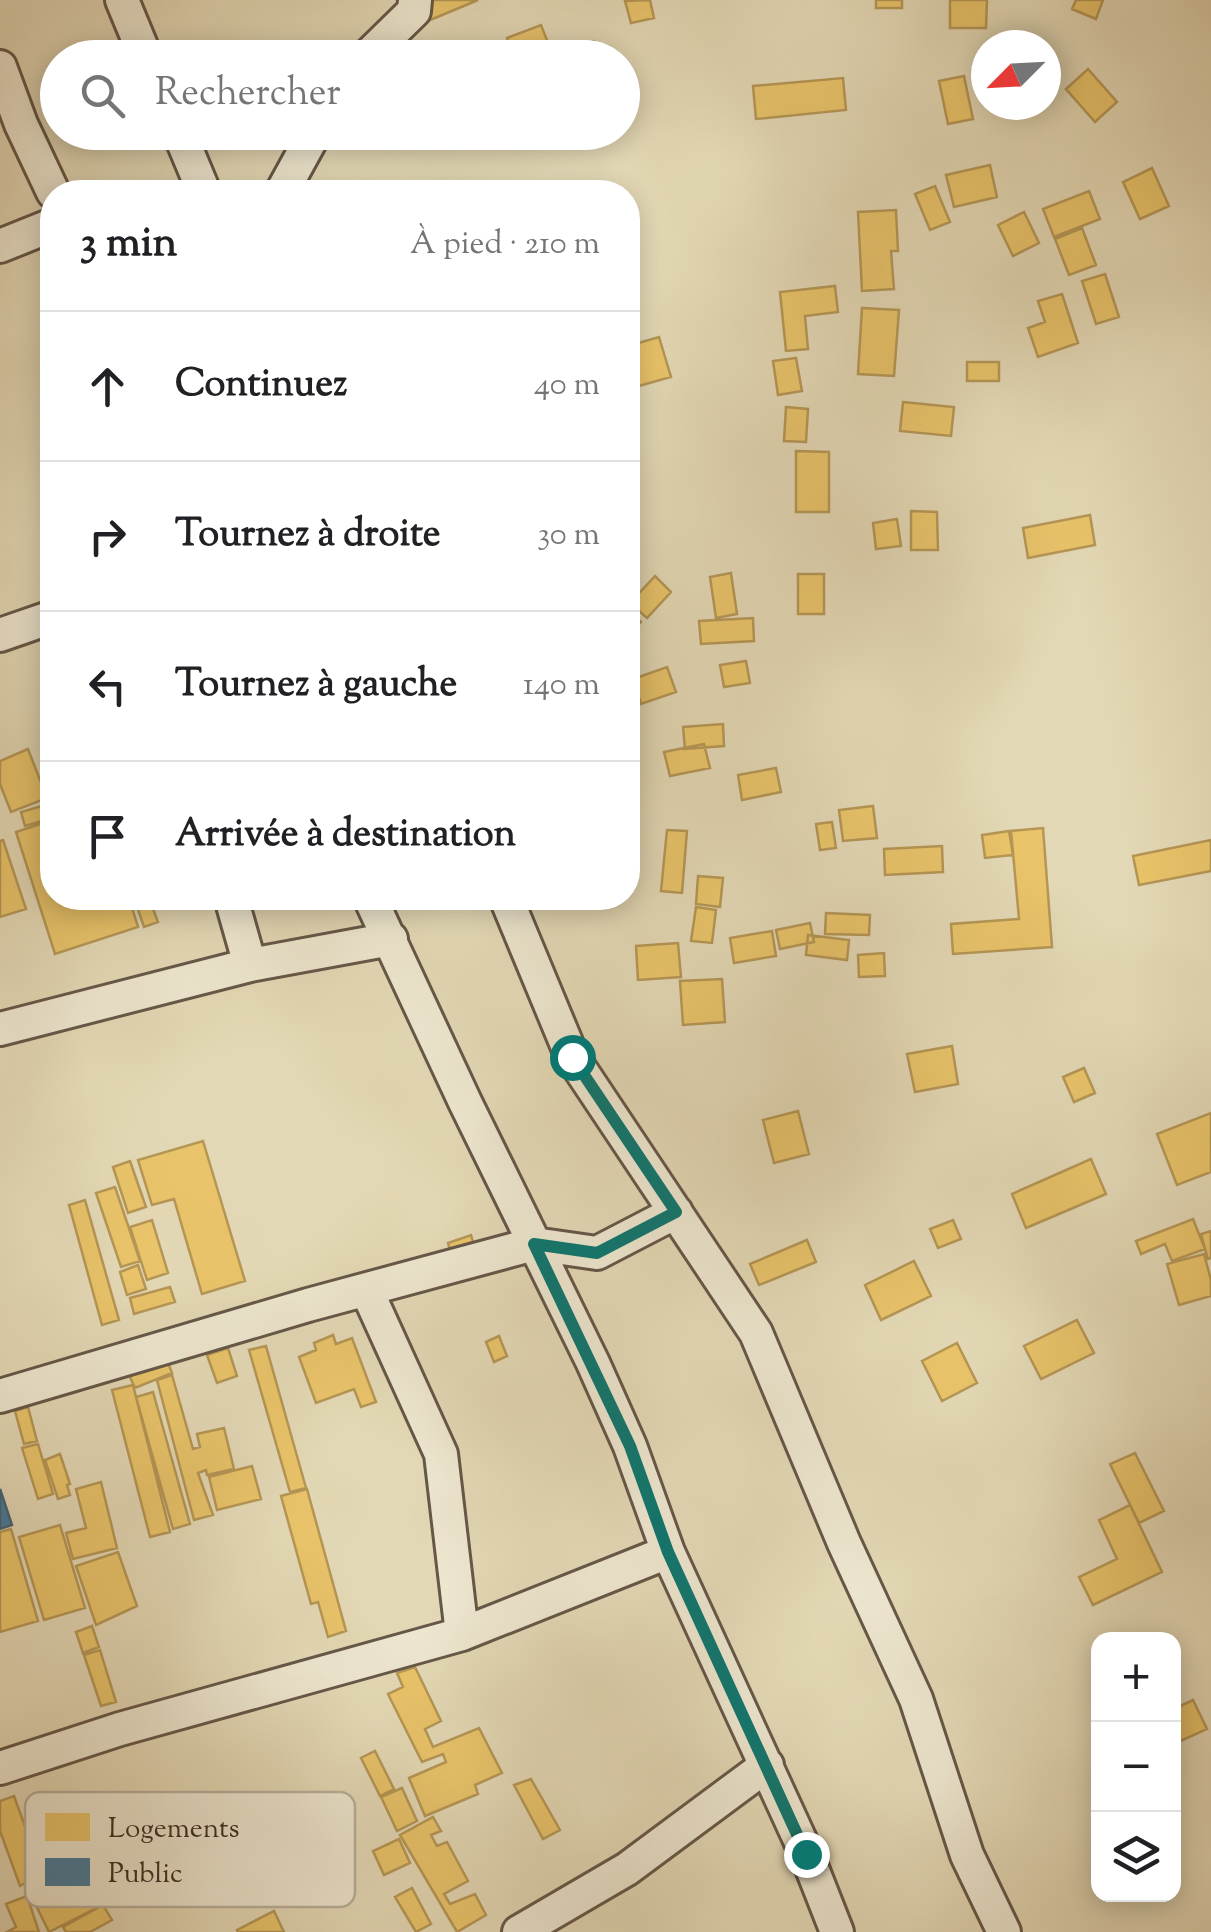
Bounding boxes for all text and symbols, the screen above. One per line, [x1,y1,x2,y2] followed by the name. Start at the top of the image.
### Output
[971,30,1061,120] north arrow
[40,40,640,150] search box
[75,68,130,123] icon: search
[155,68,341,122] text: Rechercher
[80,215,177,275] text: 3 min
[410,222,600,268] text: À pied · 210 m
[80,359,135,414] icon: ahead
[175,359,347,413] text: Continuez
[534,363,600,409] text: 40 m
[80,509,135,564] icon: right
[175,509,441,563] text: Tournez à droite
[537,513,600,559] text: 30 m
[80,659,135,714] icon: left
[175,659,457,713] text: Tournez à gauche
[523,663,600,709] text: 140 m
[80,809,135,864] icon: arrive
[175,809,516,863] text: Arrivée à destination
[550,1035,596,1081] route start
[1091,1632,1181,1902] map controls
[1091,1632,1181,1722] button: +
[1091,1722,1181,1812] button: −
[25,1792,355,1907] legend
[108,1810,240,1850] text: Logements
[1091,1812,1181,1902] button: layers
[784,1832,830,1878] route end
[108,1855,183,1895] text: Public

